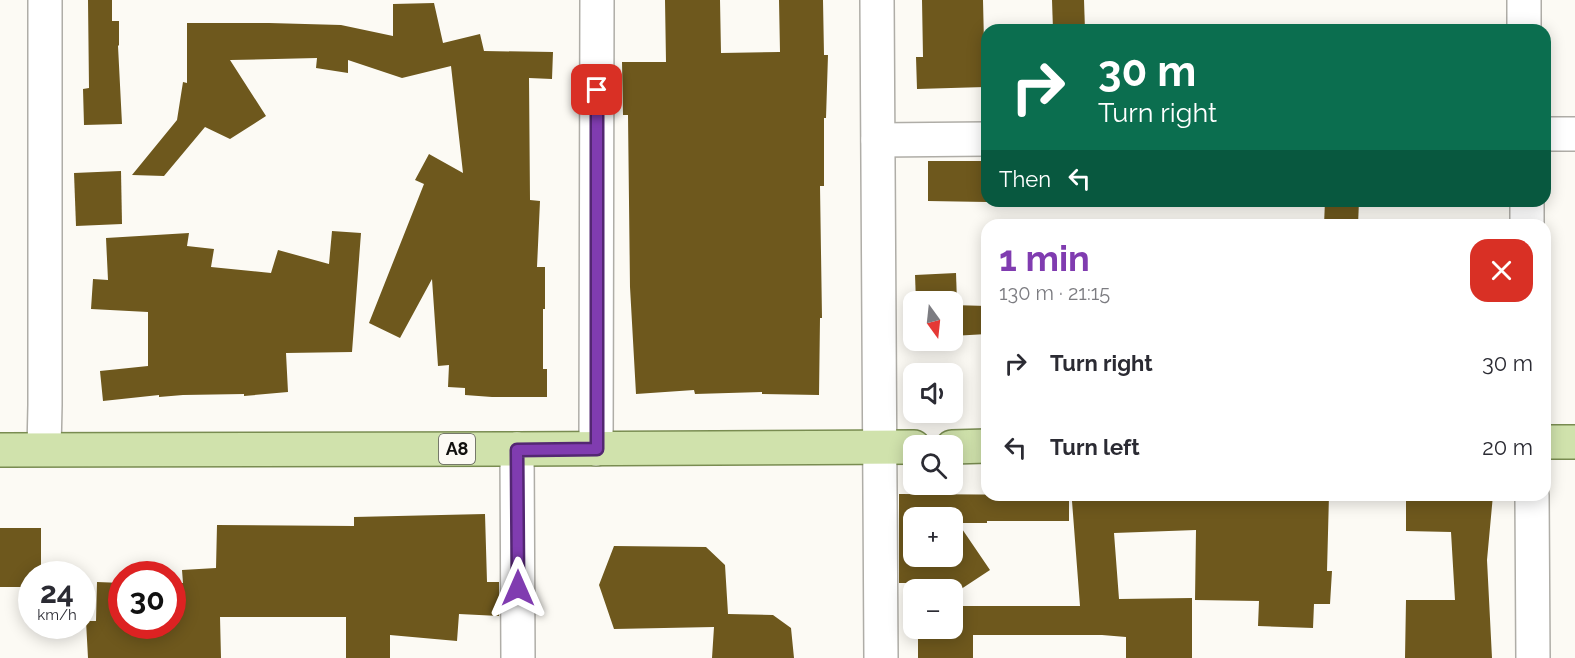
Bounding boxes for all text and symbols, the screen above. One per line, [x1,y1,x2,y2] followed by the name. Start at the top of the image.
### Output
[1098,47,1196,96] text: 30 m
[999,48,1077,126] icon: right
[571,64,622,115] pin
[580,73,613,106] icon: arrive
[1098,97,1217,128] text: Turn right
[1063,162,1096,195] icon: left
[999,166,1051,192] text: Then
[999,237,1090,279] text: 1 min
[1470,239,1533,302] button: close
[999,281,1110,305] text: 130 m · 21:15
[903,291,963,351] north arrow
[903,291,963,639] map controls
[999,347,1032,380] icon: right
[1050,350,1153,376] text: Turn right
[1482,350,1533,376] text: 30 m
[903,363,963,423] button: sound
[999,431,1032,464] icon: left
[439,434,475,464] road number: A8
[1050,434,1140,460] text: Turn left
[1482,434,1533,460] text: 20 m
[903,435,963,495] button: search
[903,507,963,567] button: +
[486,556,550,620] position arrow
[108,561,186,639] speed limit sign: 30
[40,575,74,610] text: 24
[903,579,963,639] button: −
[37,606,77,624] text: km/h

